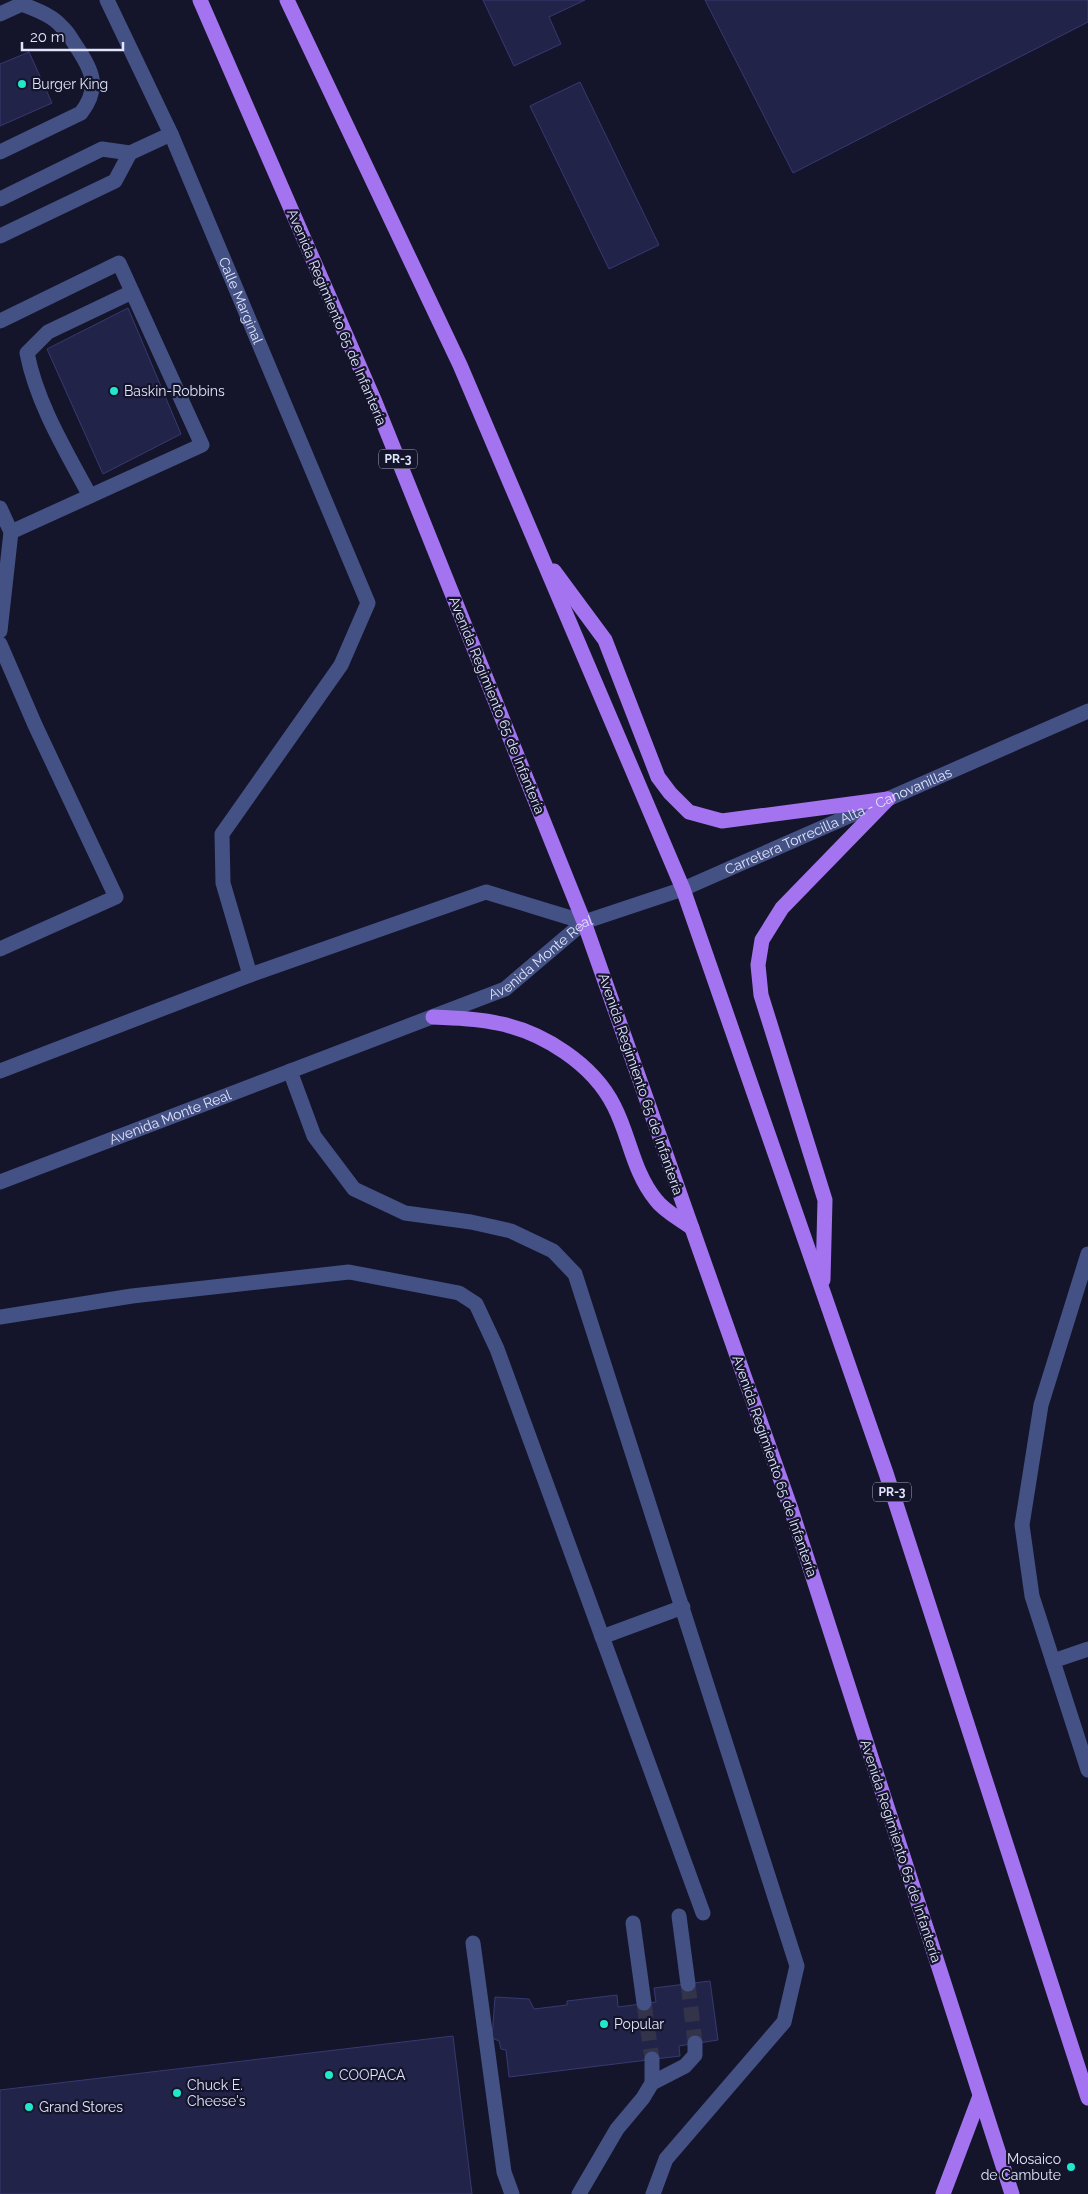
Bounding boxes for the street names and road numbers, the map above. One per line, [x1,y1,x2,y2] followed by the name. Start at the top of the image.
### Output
[284,206,390,428] street label: Avenida Regimiento 65 de Infantería
[216,255,266,346] street label: Calle Marginal
[379,449,417,468] road number: PR-3
[446,594,548,816] street label: Avenida Regimiento 65 de Infantería
[722,764,954,878] street label: Carretera Torrecilla Alta - Canovanillas
[486,912,595,1003] street label: Avenida Monte Real
[595,971,687,1197] street label: Avenida Regimiento 65 de Infantería
[107,1086,233,1148] street label: Avenida Monte Real
[729,1353,821,1579] street label: Avenida Regimiento 65 de Infantería
[873,1482,911,1501] road number: PR-3
[857,1737,945,1965] street label: Avenida Regimiento 65 de Infantería

